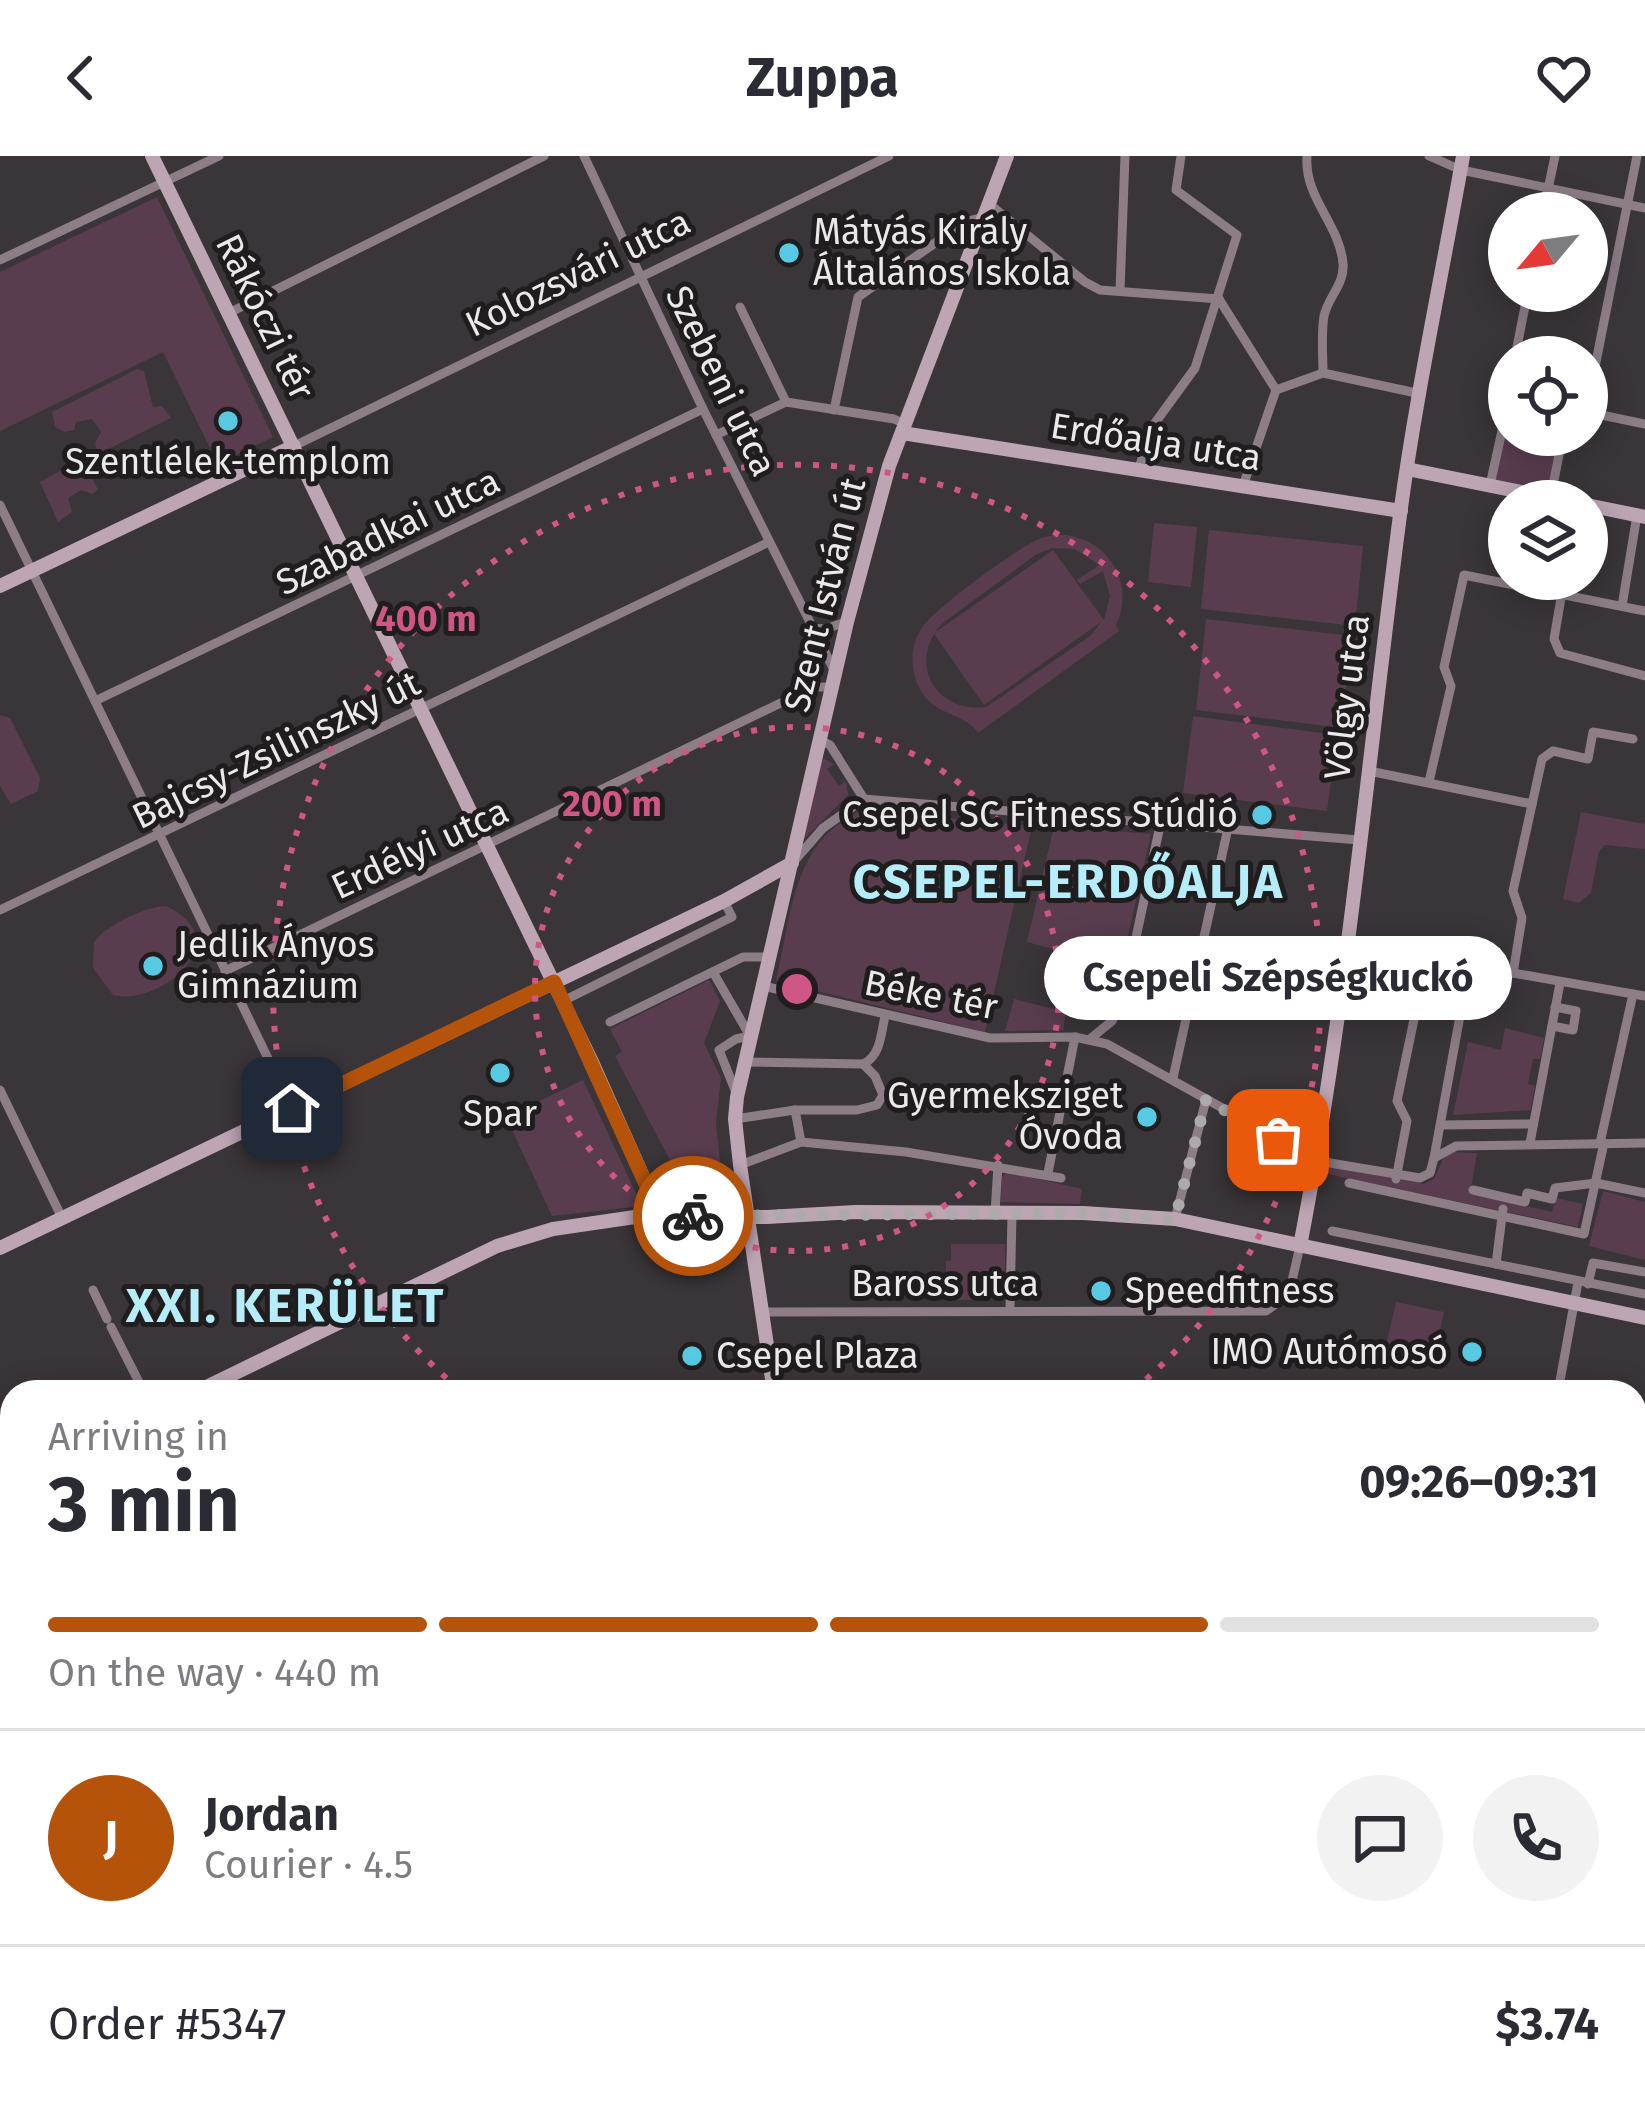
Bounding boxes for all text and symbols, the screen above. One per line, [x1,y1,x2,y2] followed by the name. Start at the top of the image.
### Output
[48,45,114,111] icon: back
[1531,45,1597,111] icon: heart
[746,46,899,110] text: Zuppa
[1488,192,1608,312] north arrow
[1488,192,1608,600] map controls
[458,200,698,346] street label: Kolozsvári utca
[813,210,1071,295] place label: Mátyás Király Általános Iskola
[206,227,324,407] street label: Rákóczi tér
[776,240,802,266] marker: Mátyás Király Általános Iskola
[656,279,786,483] street label: Szebeni utca
[1488,336,1608,456] button: locate
[1048,404,1264,480] street label: Erdőalja utca
[215,408,241,434] marker: Szentlélek-templom
[65,440,391,484] place label: Szentlélek-templom
[269,459,507,605] street label: Szabadkai utca
[775,473,875,717] street label: Szent István út
[1488,480,1608,600] button: layers
[375,597,477,641] text: 400 m
[1315,612,1379,782] street label: Völgy utca
[125,661,427,839] street label: Bajcsy-Zsilinszky út
[562,782,662,826] text: 200 m
[324,789,516,909] street label: Erdélyi utca
[842,793,1238,837] place label: Csepel SC Fitness Stúdió
[1249,802,1275,828] marker: Csepel SC Fitness Stúdió
[853,851,1285,911] district label: CSEPEL-ERDŐALJA
[177,922,375,1008] place label: Jedlik Ányos Gimnázium
[1044,936,1512,1020] callout: Csepeli Szépségkuckó
[140,953,166,979] marker: Jedlik Ányos Gimnázium
[1082,955,1474,1001] text: Csepeli Szépségkuckó
[861,961,1001,1029] street label: Béke tér
[776,968,818,1010] centre of rings
[241,1057,343,1159] pin
[487,1060,513,1086] marker: Spar
[887,1074,1123,1159] place label: Gyermeksziget Óvoda
[259,1075,325,1141] icon: home
[1227,1089,1329,1191] pin
[463,1092,537,1136] place label: Spar
[1134,1104,1160,1130] marker: Gyermeksziget Óvoda
[1245,1107,1311,1173] icon: bag
[633,1156,753,1276] courier
[660,1183,726,1249] icon: bike
[851,1262,1039,1306] street label: Baross utca
[1125,1269,1334,1313] place label: Speedfitness
[125,1277,446,1335] district label: XXI. KERÜLET
[1088,1278,1114,1304] marker: Speedfitness
[1211,1330,1448,1374] place label: IMO Autómosó
[716,1334,919,1378] place label: Csepel Plaza
[1459,1339,1485,1365] marker: IMO Autómosó
[679,1343,705,1369] marker: Csepel Plaza
[48,1414,229,1460] text: Arriving in
[1359,1455,1599,1509] text: 09:26–09:31
[48,1458,240,1552] text: 3 min
[48,1650,381,1696] text: On the way · 440 m
[1317,1775,1443,1901] button: chat
[1473,1775,1599,1901] button: phone
[204,1788,339,1842] text: Jordan
[104,1811,118,1865] text: J
[204,1842,413,1888] text: Courier · 4.5
[48,1997,287,2051] text: Order #5347
[1495,1997,1599,2051] text: $3.74

